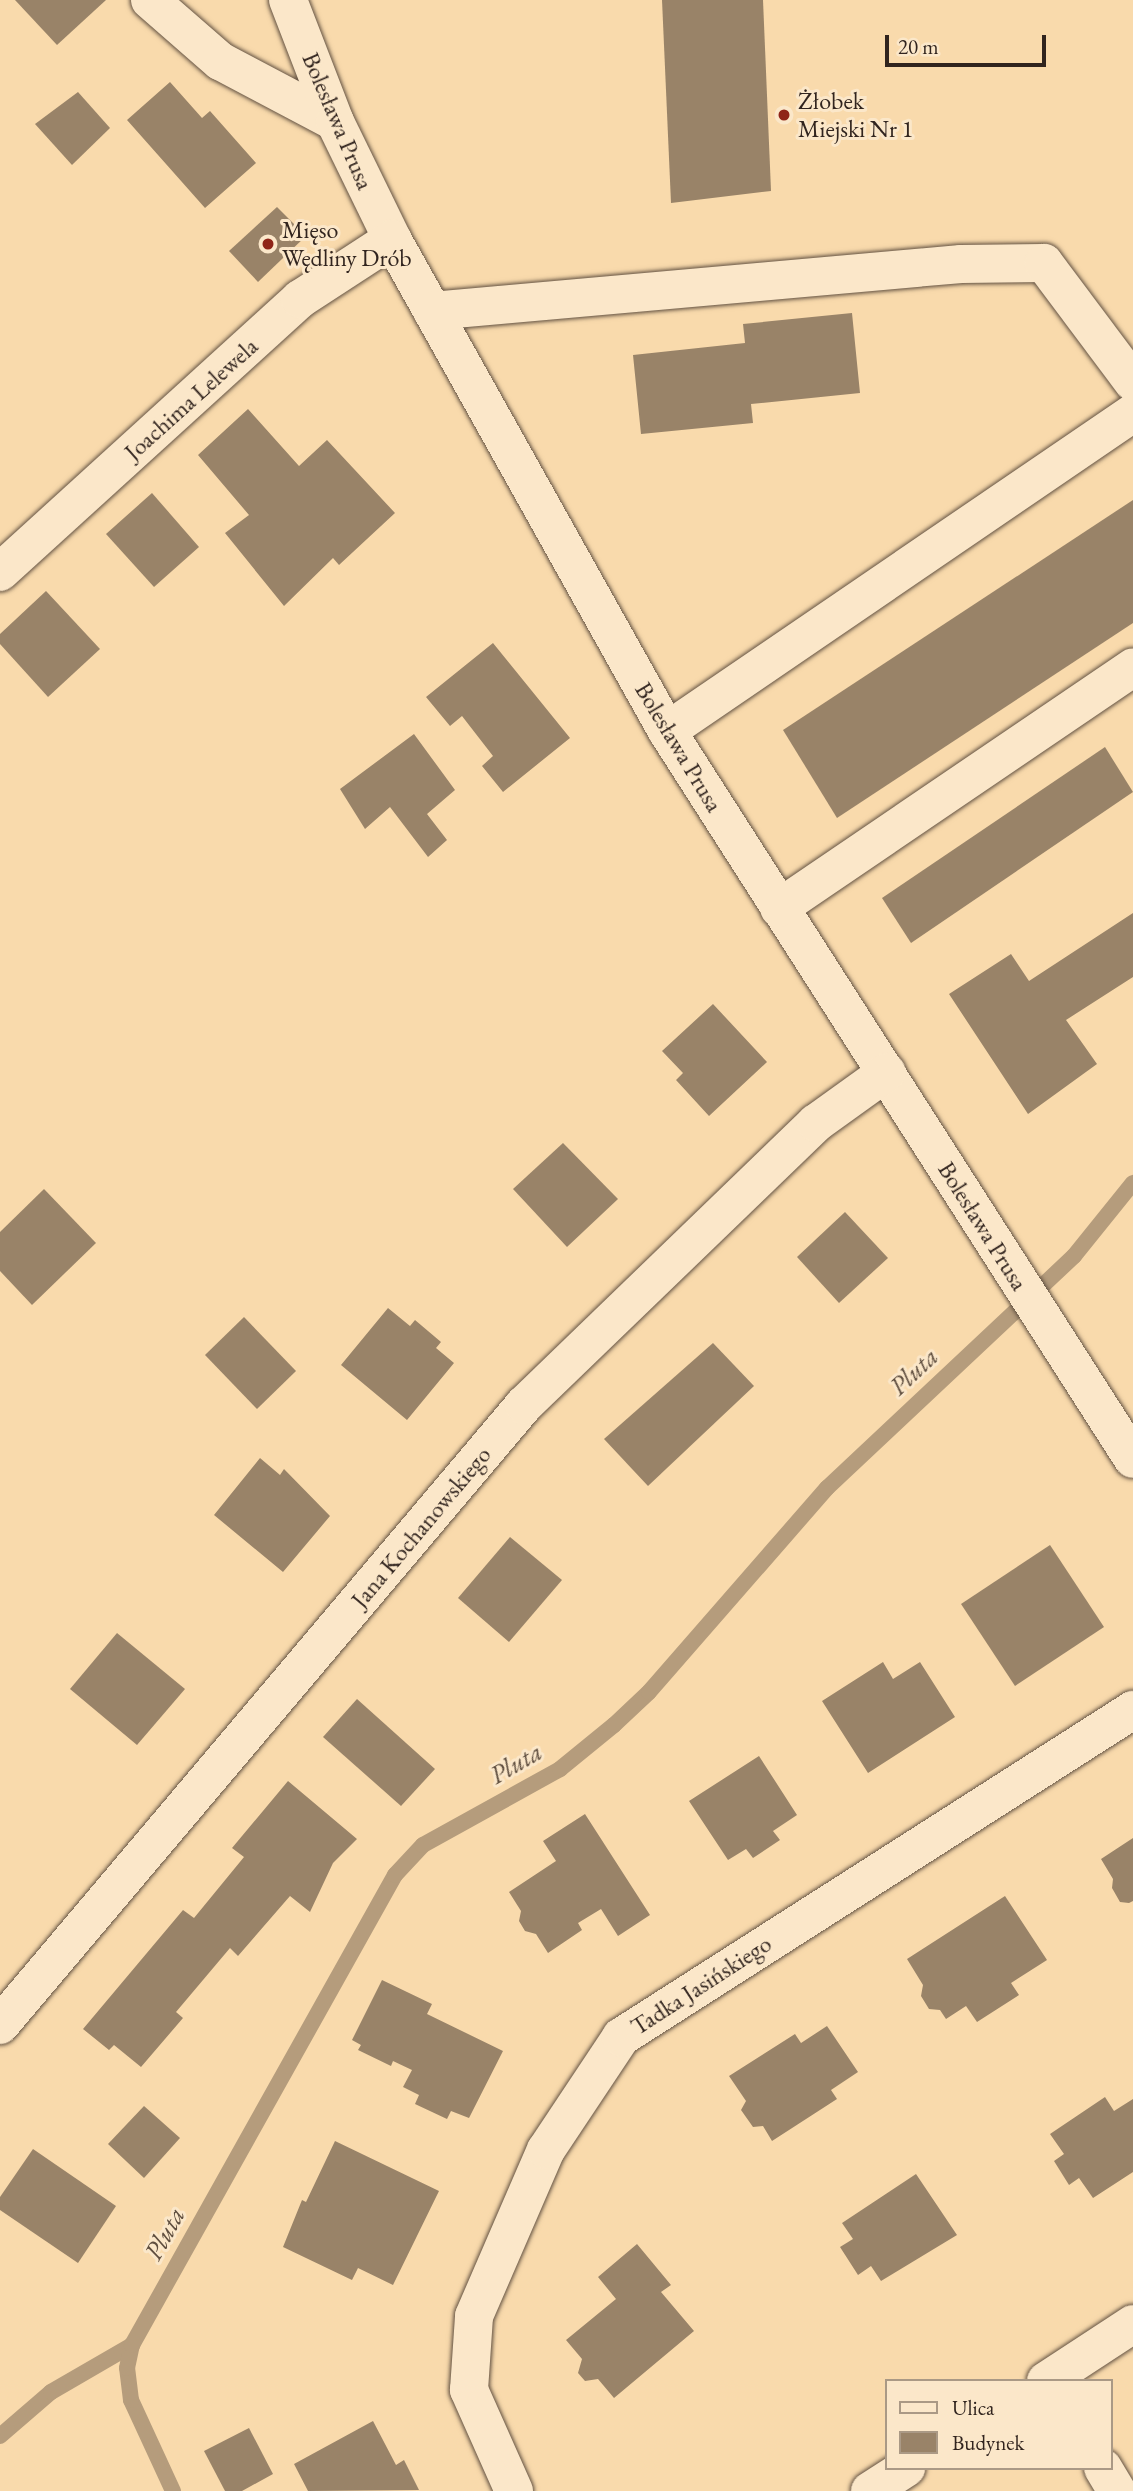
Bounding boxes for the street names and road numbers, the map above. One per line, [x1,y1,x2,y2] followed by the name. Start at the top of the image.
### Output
[296,48,380,194] street label: Bolesława Prusa
[118,332,264,466] street label: Joachima Lelewela
[629,677,729,817] street label: Bolesława Prusa
[932,1156,1034,1296] street label: Bolesława Prusa
[345,1440,497,1614] street label: Jana Kochanowskiego
[625,1929,777,2041] street label: Tadka Jasińskiego

